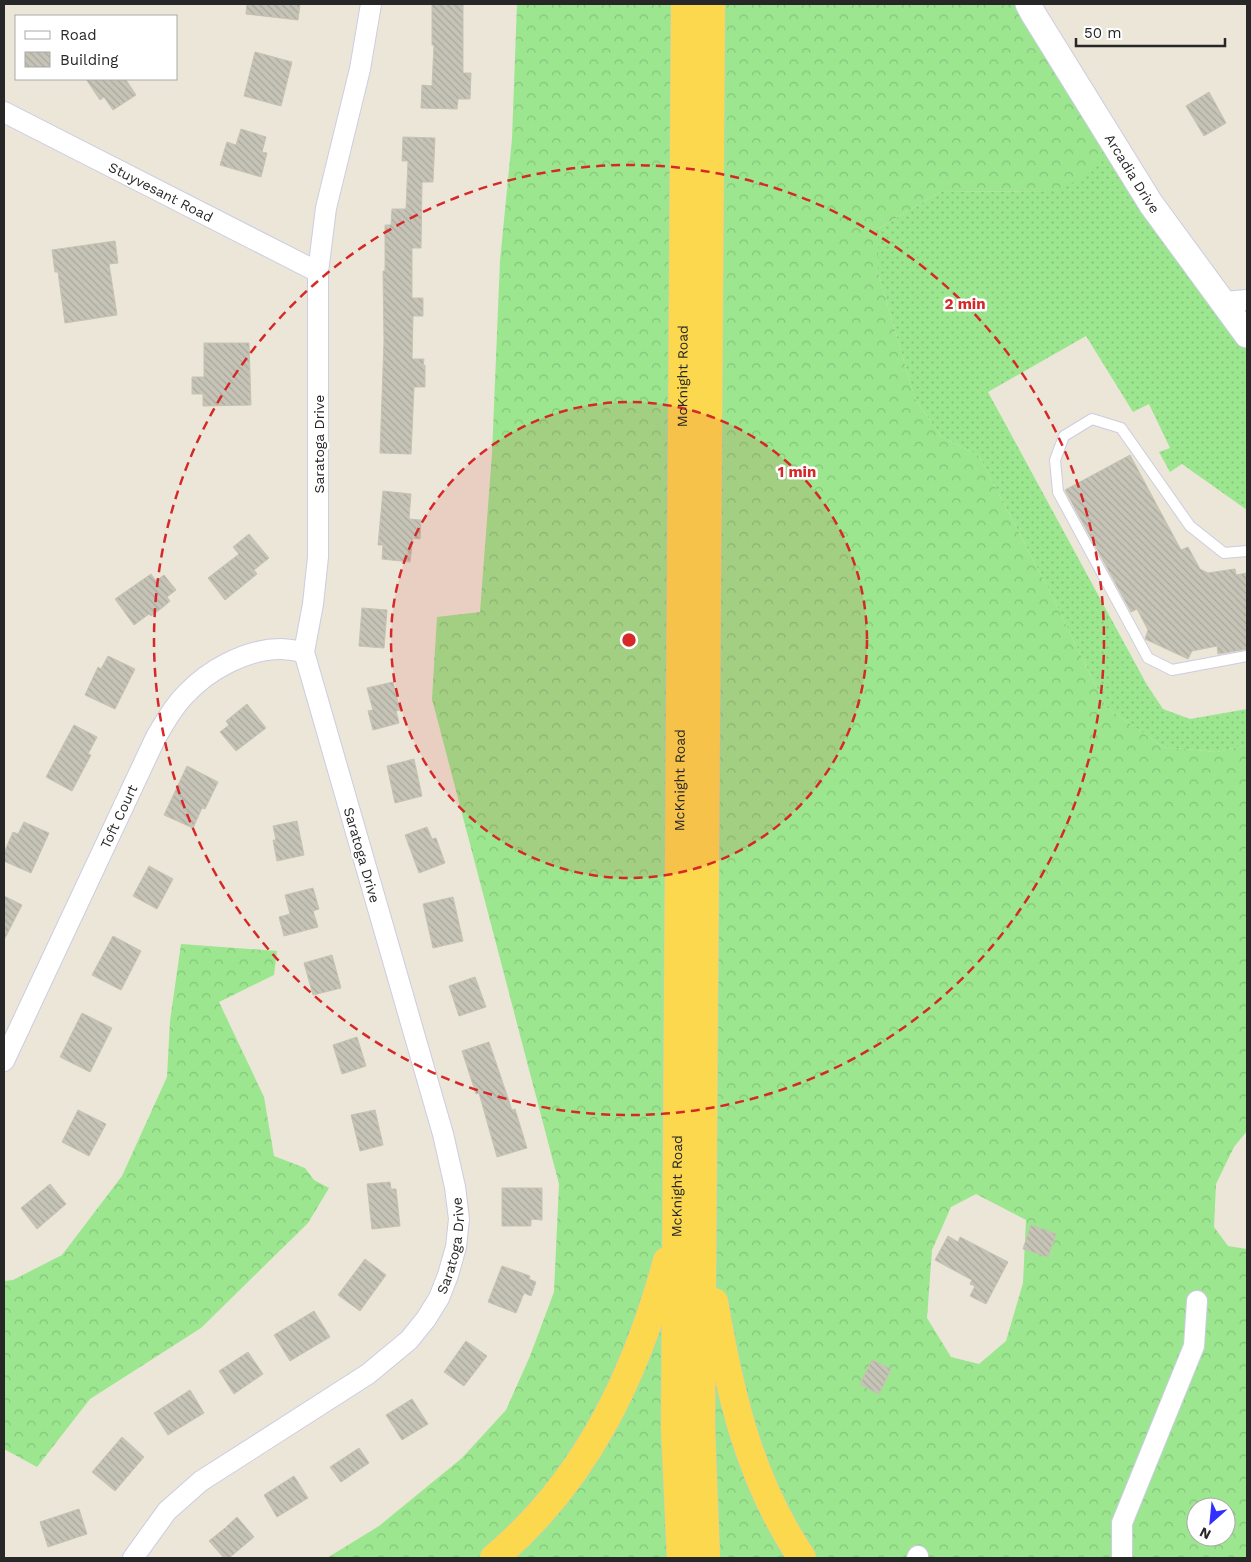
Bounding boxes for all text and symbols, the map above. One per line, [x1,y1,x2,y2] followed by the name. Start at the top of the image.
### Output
[15,15,178,80] legend
[1076,15,1225,47] scale bar
[1084,24,1121,42] text: 50 m
[60,26,97,44] text: Road
[60,51,118,69] text: Building
[1102,131,1163,216] street label: Arcadia Drive
[106,159,216,225] street label: Stuyvesant Road
[944,295,986,313] text: 2 min
[674,325,691,427] street label: McKnight Road
[311,395,327,493] street label: Saratoga Drive
[778,463,816,481] text: 1 min
[620,631,638,649] centre of rings
[671,729,688,831] street label: McKnight Road
[97,782,141,851] street label: Toft Court
[341,805,383,905] street label: Saratoga Drive
[668,1135,685,1237] street label: McKnight Road
[433,1196,467,1296] street label: Saratoga Drive
[1186,1497,1236,1547] north arrow
[1197,1524,1213,1543] text: N

